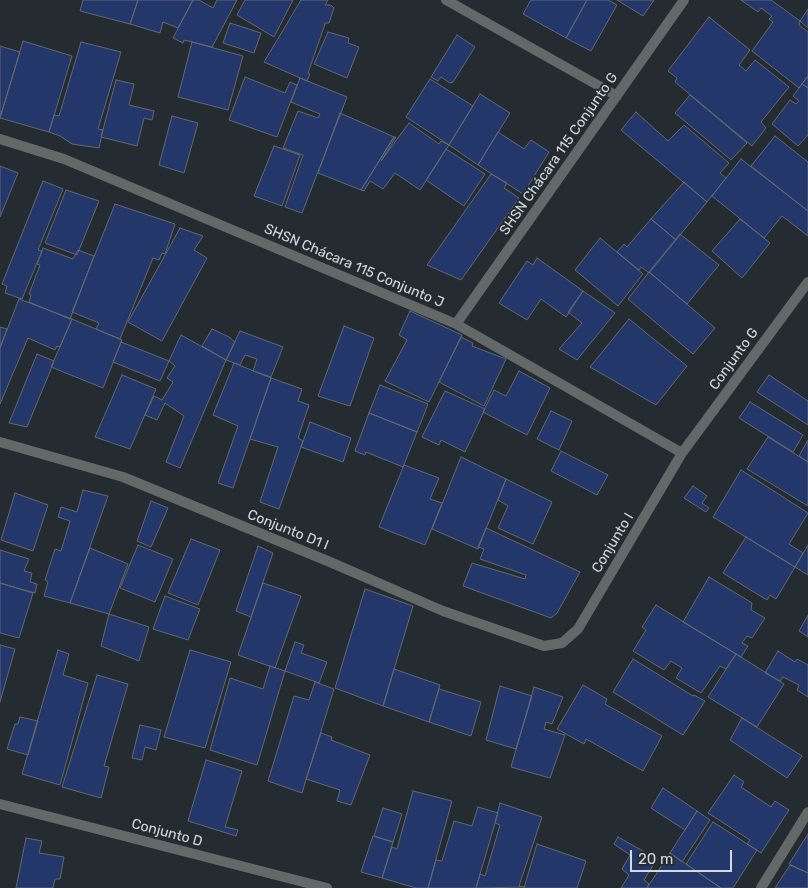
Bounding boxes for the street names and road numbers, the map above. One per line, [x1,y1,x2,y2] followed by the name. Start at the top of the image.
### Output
[496,70,622,238] street label: SHSN Chácara 115 Conjunto G
[262,220,446,312] street label: SHSN Chácara 115 Conjunto J
[706,325,762,393] street label: Conjunto G
[245,506,331,554] street label: Conjunto D1 I
[589,510,637,576] street label: Conjunto I
[130,815,204,851] street label: Conjunto D

